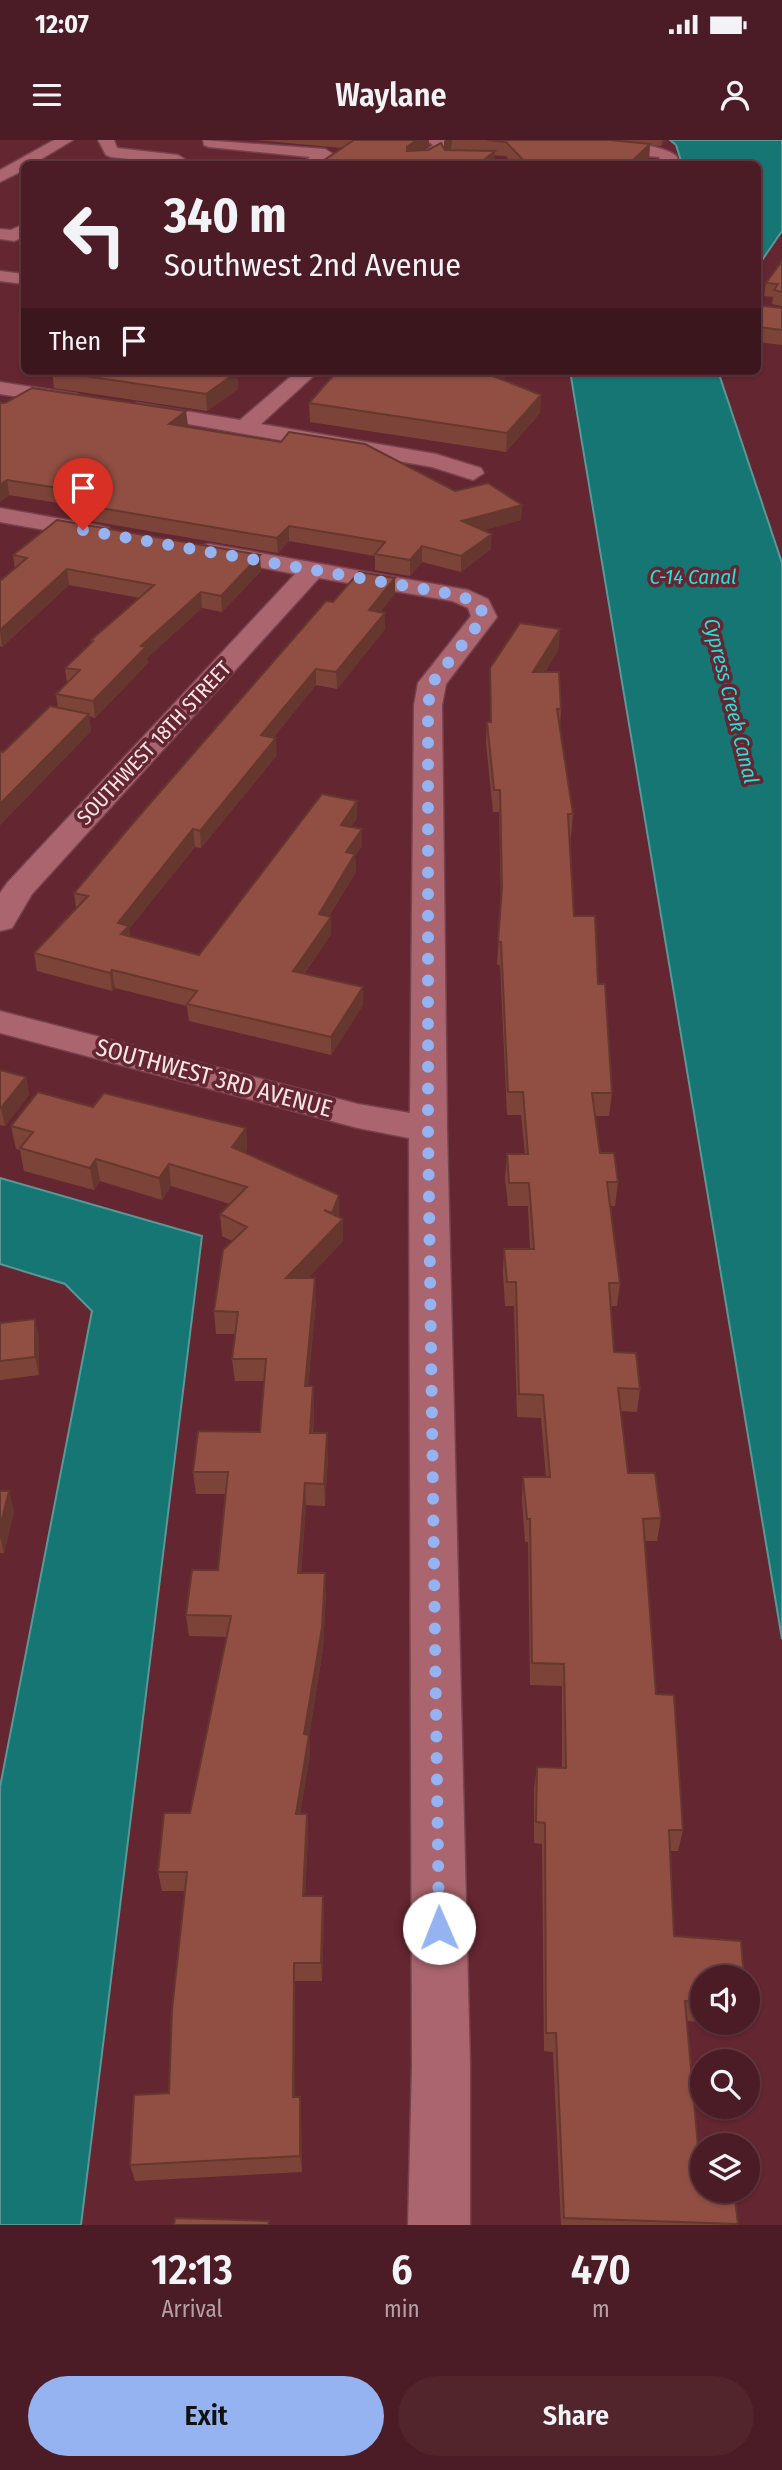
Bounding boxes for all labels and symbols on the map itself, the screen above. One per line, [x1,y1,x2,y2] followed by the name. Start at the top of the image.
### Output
[53,458,113,530] pin
[649,564,737,590] water label: C-14 Canal
[698,616,764,786] water label: Cypress Creek Canal
[71,655,237,830] street label: SOUTHWEST 18TH STREET
[93,1033,335,1123] street label: SOUTHWEST 3RD AVENUE
[402,1891,476,1965] position arrow

